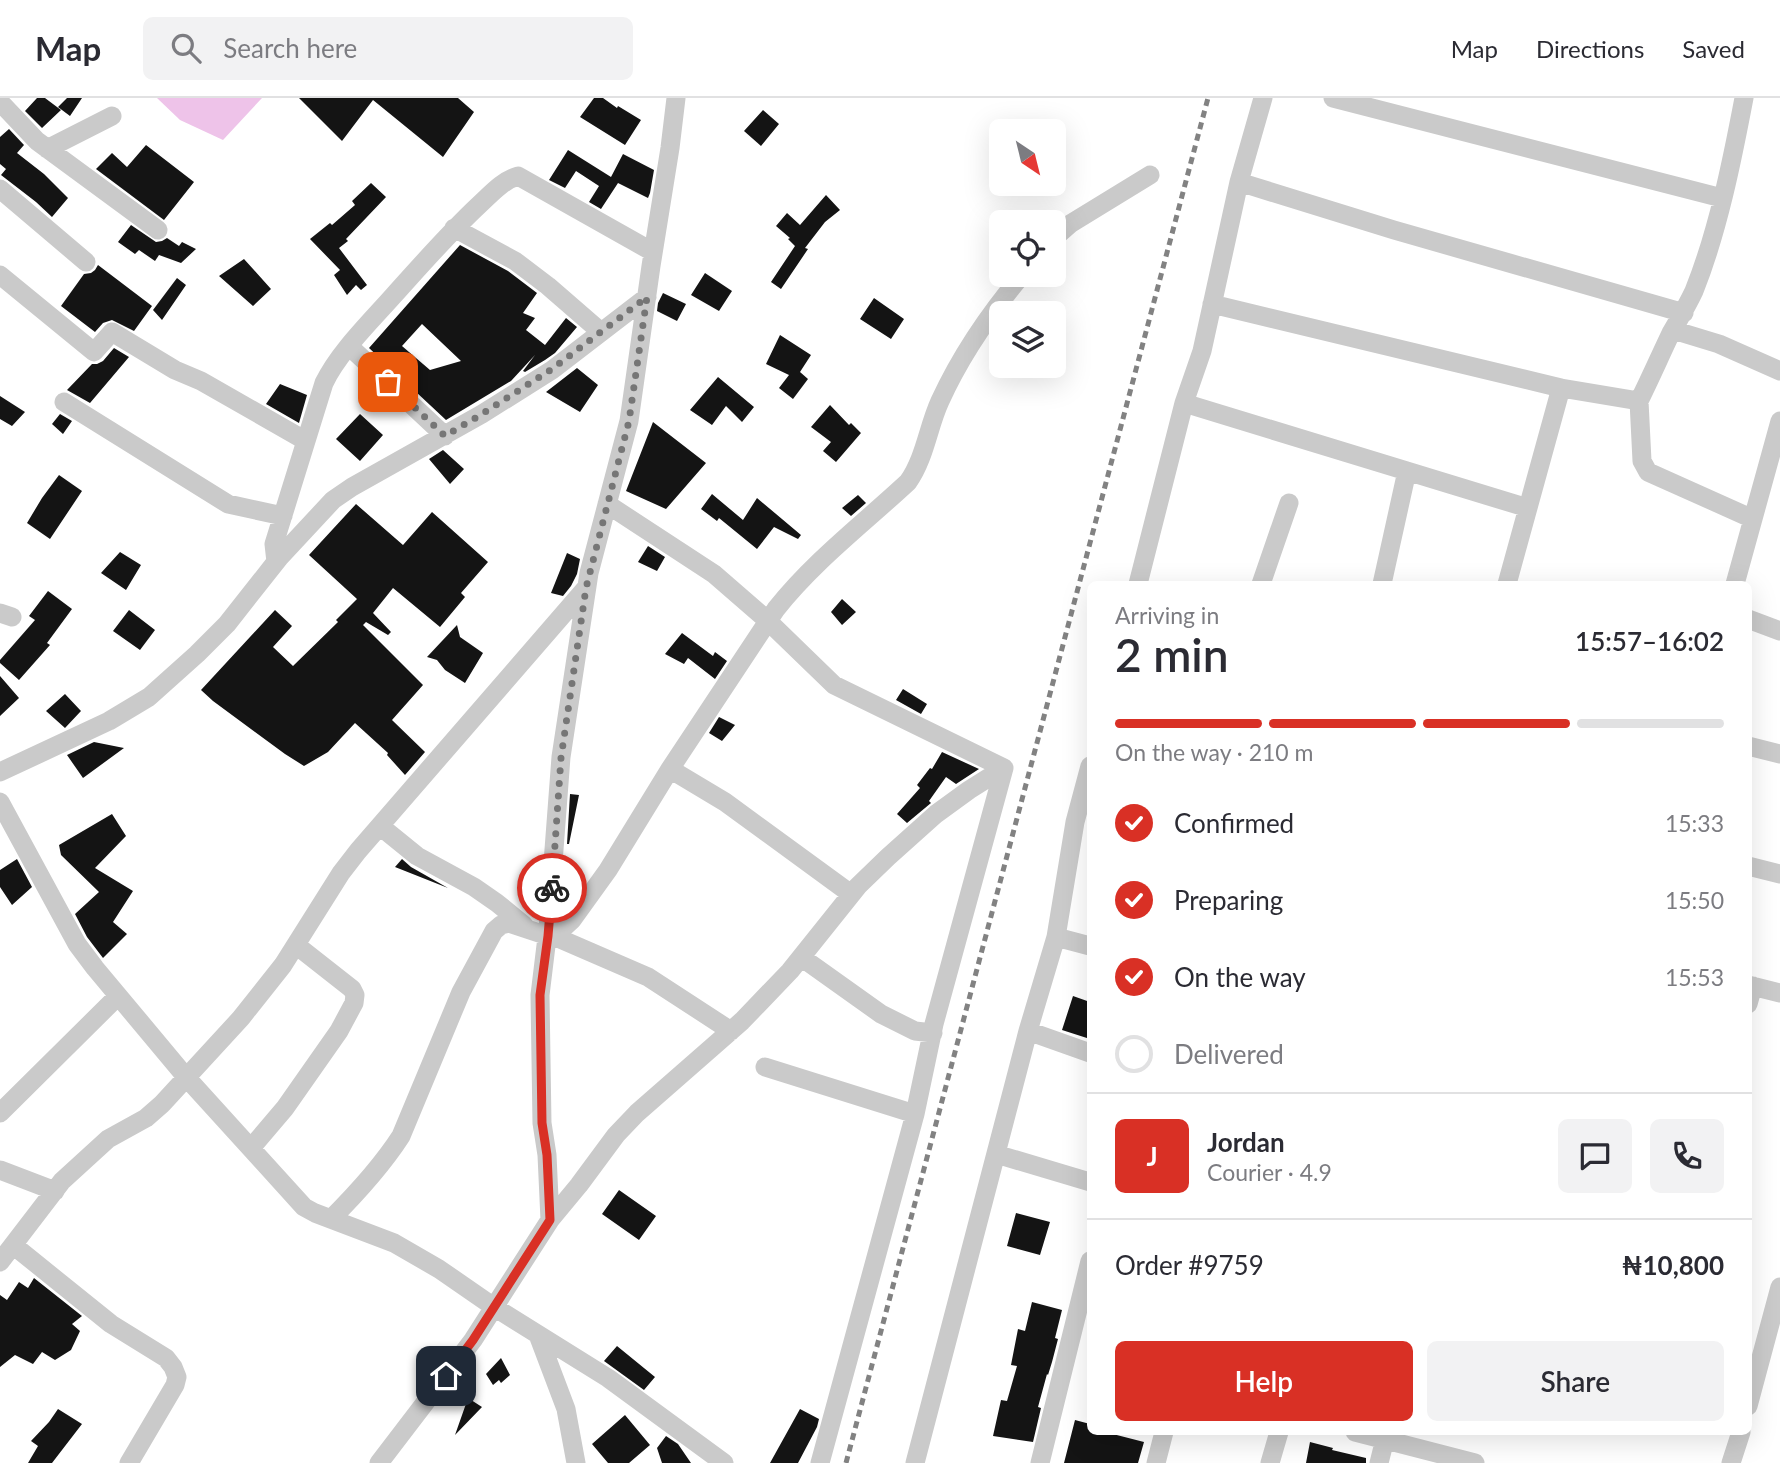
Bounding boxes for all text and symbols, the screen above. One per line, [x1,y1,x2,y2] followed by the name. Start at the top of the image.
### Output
[143,17,633,80] search box
[35,28,101,68] text: Map
[167,29,205,67] icon: search
[223,32,357,64] text: Search here
[1451,34,1498,63] text: Map
[1536,34,1644,63] text: Directions
[1682,34,1745,63] text: Saved
[989,119,1066,196] north arrow
[989,119,1066,378] map controls
[989,210,1066,287] button: locate
[989,301,1066,378] button: layers
[358,352,418,412] pin
[369,363,407,401] icon: bag
[1115,601,1219,629] text: Arriving in
[1575,625,1724,657] text: 15:57–16:02
[1115,627,1229,682] text: 2 min
[1115,738,1314,766] text: On the way · 210 m
[1115,804,1153,842] icon: check
[1174,807,1294,839] text: Confirmed
[1665,809,1724,837] text: 15:33
[517,853,587,923] courier
[533,869,571,907] icon: bike
[1115,881,1153,919] icon: check
[1174,884,1283,916] text: Preparing
[1665,886,1724,914] text: 15:50
[1115,958,1153,996] icon: check
[1174,961,1306,993] text: On the way
[1665,963,1724,991] text: 15:53
[1174,1038,1284,1070] text: Delivered
[1558,1119,1632,1193] button: chat
[1650,1119,1724,1193] button: phone
[1207,1126,1285,1158] text: Jordan
[1146,1140,1158,1172] text: J
[1207,1158,1332,1186] text: Courier · 4.9
[1115,1249,1264,1281] text: Order #9759
[1622,1249,1724,1281] text: ₦10,800
[1115,1341,1413,1421] button: Help
[1427,1341,1724,1421] button: Share
[416,1346,476,1406] pin
[427,1357,465,1395] icon: home

